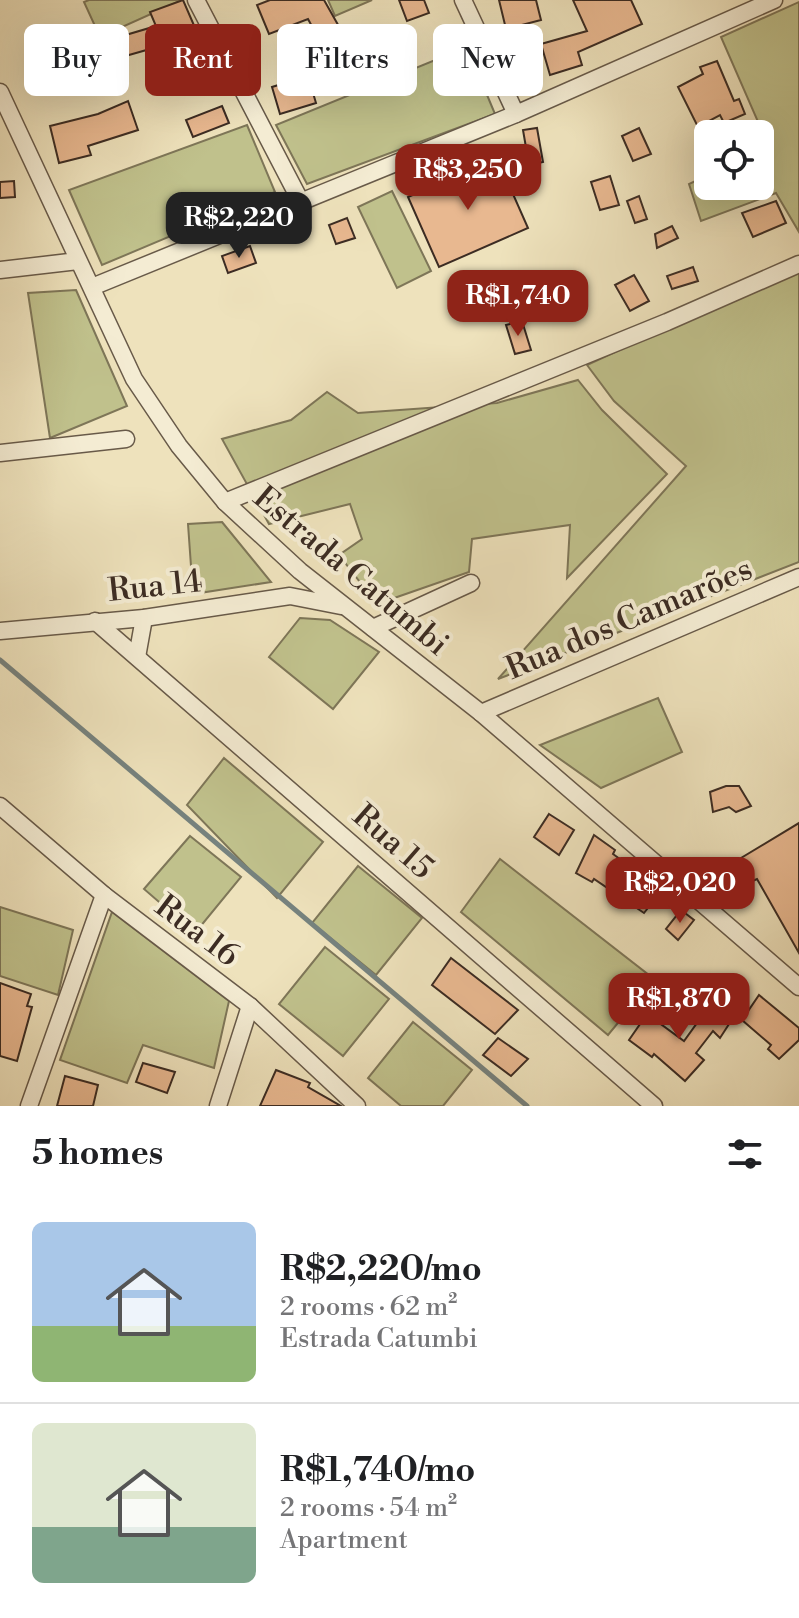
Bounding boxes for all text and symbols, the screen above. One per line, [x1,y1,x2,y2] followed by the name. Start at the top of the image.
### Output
[24,24,129,96] chip: Buy
[145,24,261,96] chip: Rent
[277,24,417,96] chip: Filters
[433,24,543,96] chip: New
[694,120,774,200] map controls
[694,120,774,200] button: locate
[394,144,542,212] pin: R$3,250
[413,154,523,186] text: R$3,250
[165,192,313,260] pin: R$2,220
[184,202,294,234] text: R$2,220
[444,270,592,338] pin: R$1,740
[465,280,571,312] text: R$1,740
[245,478,457,664] street label: Estrada Catumbi
[500,549,758,689] street label: Rua dos Camarões
[106,561,204,611] street label: Rua 14
[344,796,442,888] street label: Rua 15
[606,857,754,925] pin: R$2,020
[624,867,736,899] text: R$2,020
[147,886,247,976] street label: Rua 16
[605,973,753,1041] pin: R$1,870
[627,983,731,1015] text: R$1,870
[723,1132,767,1176] icon: filters
[32,1133,163,1175] text: 5 homes
[280,1249,482,1291] text: R$2,220/mo
[96,1254,192,1350] icon: home
[280,1291,457,1323] text: 2 rooms · 62 m²
[280,1323,478,1355] text: Estrada Catumbi
[280,1450,475,1492] text: R$1,740/mo
[96,1455,192,1551] icon: home
[280,1492,457,1524] text: 2 rooms · 54 m²
[280,1524,408,1556] text: Apartment

